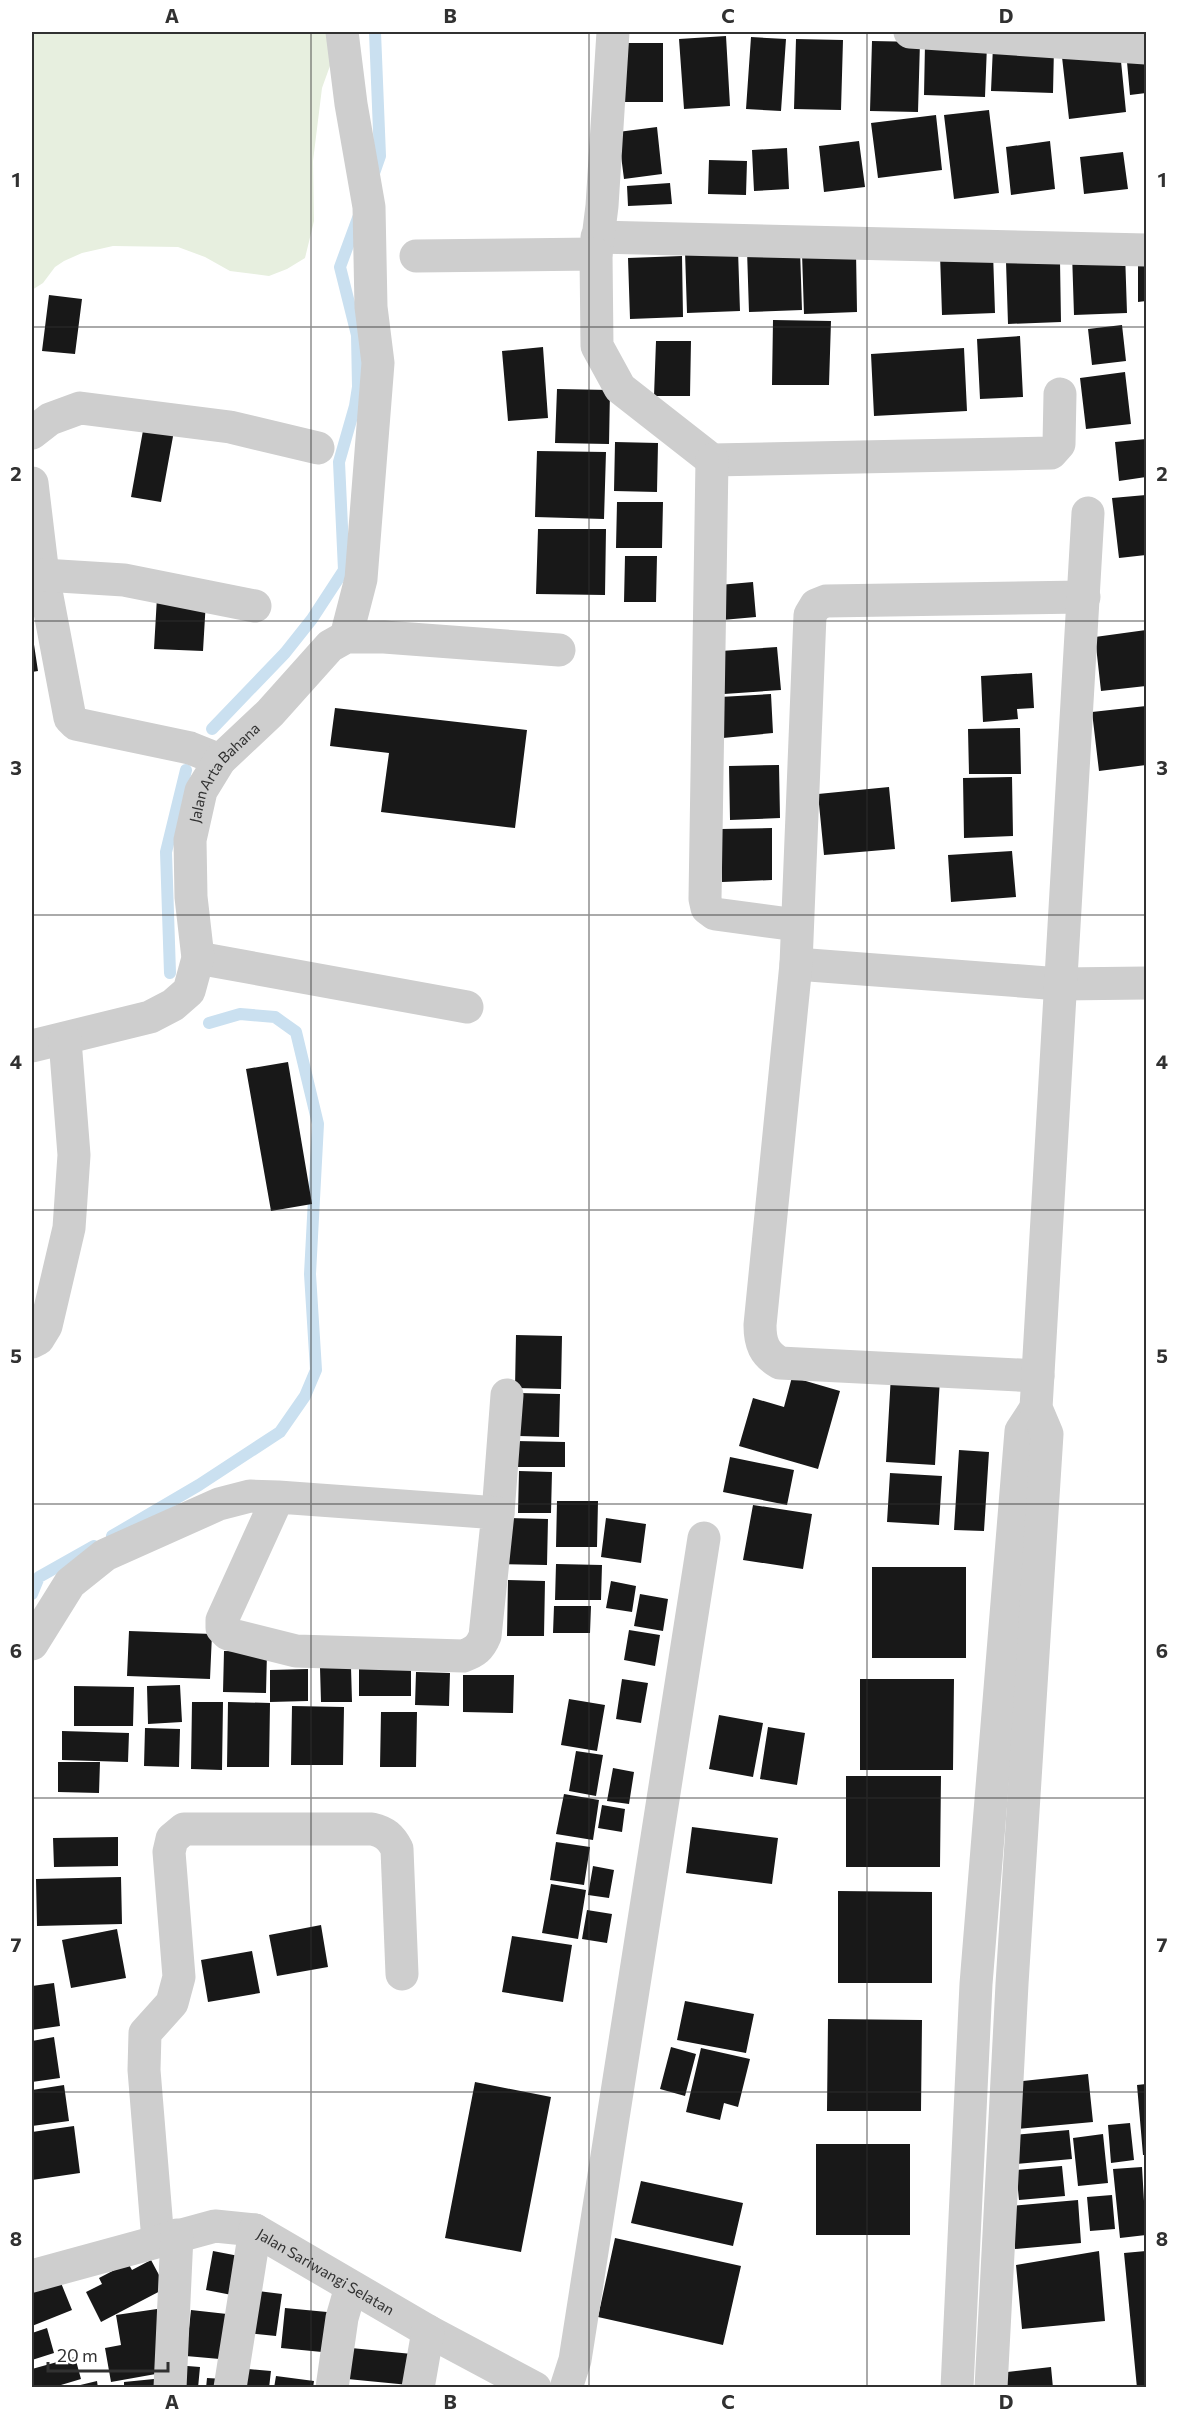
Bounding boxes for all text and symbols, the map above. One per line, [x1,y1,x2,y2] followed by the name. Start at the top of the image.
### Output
[165,3,179,27] text: A
[443,3,457,27] text: B
[721,3,735,27] text: C
[999,3,1013,27] text: D
[11,167,21,191] text: 1
[1157,167,1167,191] text: 1
[10,461,22,485] text: 2
[1156,461,1168,485] text: 2
[185,719,263,824] street label: Jalan Arta Bahana
[10,755,22,779] text: 3
[1156,755,1168,779] text: 3
[10,1049,22,1073] text: 4
[1156,1049,1168,1073] text: 4
[10,1343,22,1367] text: 5
[1156,1343,1168,1367] text: 5
[10,1638,22,1662] text: 6
[1156,1638,1168,1662] text: 6
[11,1932,22,1956] text: 7
[1157,1932,1168,1956] text: 7
[254,2224,398,2319] street label: Jalan Sariwangi Selatan
[10,2226,22,2250] text: 8
[1156,2226,1168,2250] text: 8
[48,2335,168,2373] scale bar
[57,2344,98,2366] text: 20 m
[165,2389,179,2413] text: A
[443,2389,457,2413] text: B
[721,2389,735,2413] text: C
[999,2389,1013,2413] text: D

